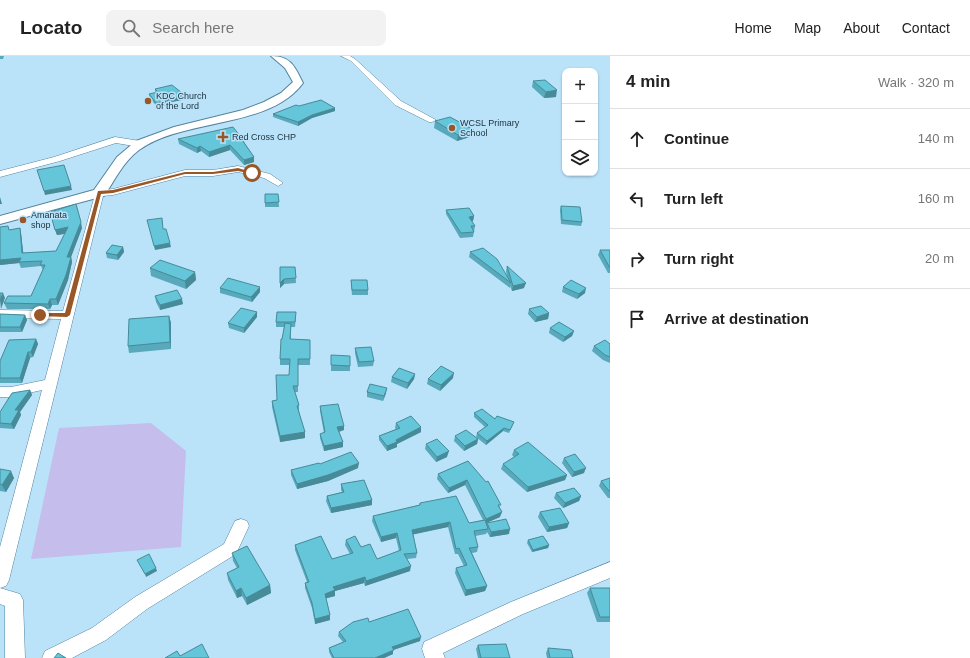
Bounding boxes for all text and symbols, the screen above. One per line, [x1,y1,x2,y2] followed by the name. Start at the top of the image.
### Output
[106,10,386,46] search box
[20,17,82,38] text: Locato
[120,17,142,39] icon: search
[152,19,234,36] text: Search here
[735,20,772,36] text: Home
[794,20,821,36] text: Map
[843,20,880,36] text: About
[902,20,950,36] text: Contact
[562,68,598,176] map controls
[562,68,598,104] button: +
[626,72,670,91] text: 4 min
[878,75,954,90] text: Walk · 320 m
[156,91,207,111] place label: KDC Church of the Lord
[143,96,153,106] marker: KDC Church of the Lord
[562,104,598,140] button: −
[460,118,520,138] place label: WCSL Primary School
[447,123,457,133] marker: WCSL Primary School
[626,128,648,150] icon: ahead
[664,130,729,147] text: Continue
[217,131,229,143] marker: Red Cross CHP
[918,131,954,146] text: 140 m
[232,132,296,142] place label: Red Cross CHP
[562,140,598,176] button: layers
[243,164,261,182] route start
[626,188,648,210] icon: left
[664,190,723,207] text: Turn left
[918,191,954,206] text: 160 m
[31,210,67,230] place label: Amanata shop
[18,215,28,225] marker: Amanata shop
[626,248,648,270] icon: right
[664,250,734,267] text: Turn right
[925,251,954,266] text: 20 m
[31,306,49,324] route end
[626,308,648,330] icon: arrive
[664,310,809,327] text: Arrive at destination

